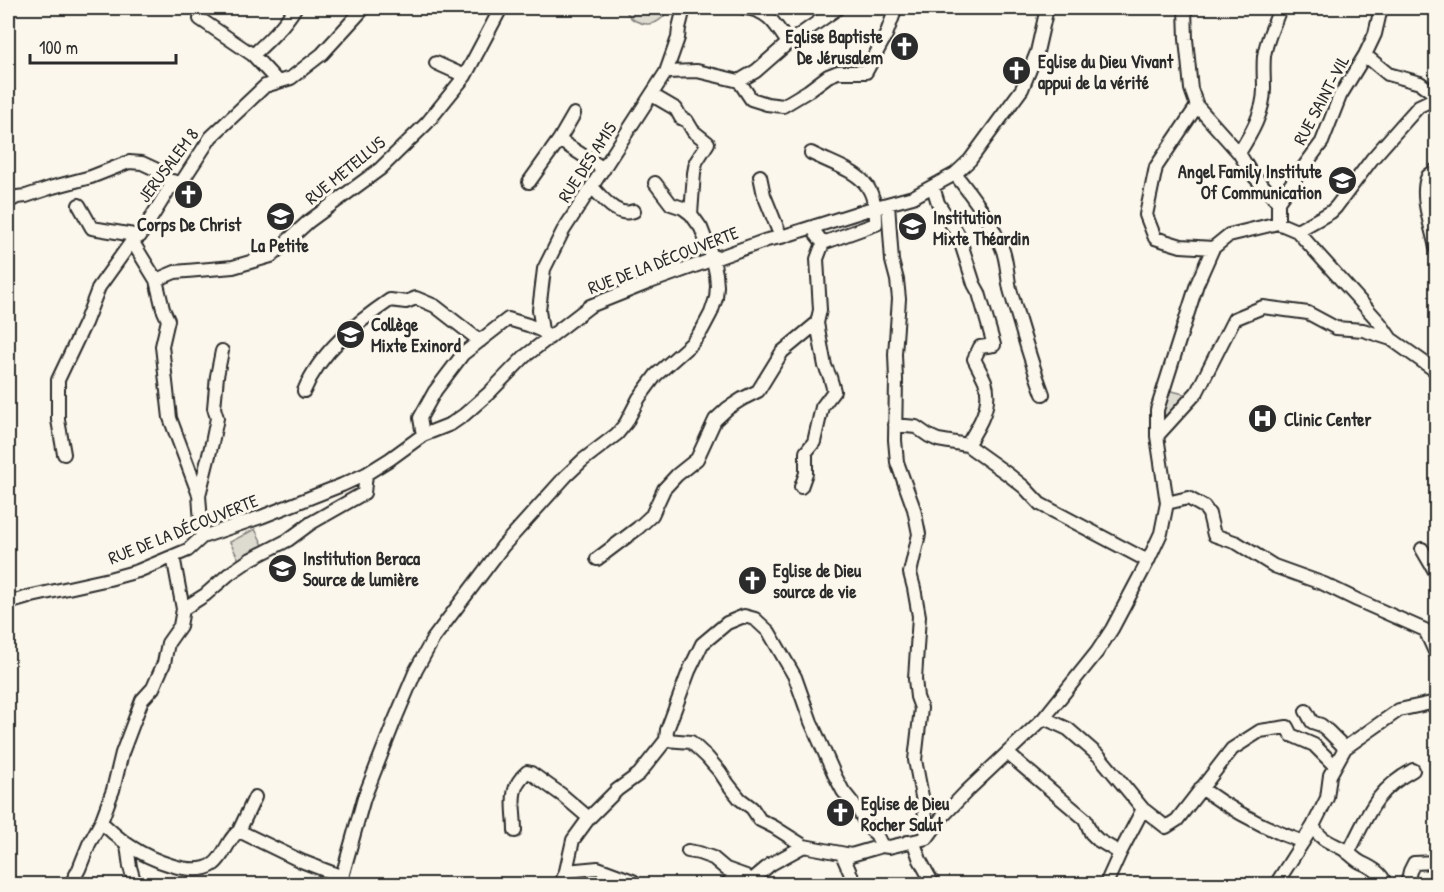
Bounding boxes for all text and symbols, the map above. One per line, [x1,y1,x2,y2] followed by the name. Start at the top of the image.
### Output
[786,24,884,70] place label: Eglise Baptiste De Jérusalem
[30,27,176,65] scale bar
[888,30,920,62] church icon: Eglise Baptiste De Jérusalem
[39,35,78,60] text: 100 m
[1038,49,1174,96] place label: Eglise du Dieu Vivant appui de la vérité
[1287,51,1355,149] street label: RUE SAINT-VIL
[1001,55,1033,87] church icon: Eglise du Dieu Vivant appui de la vérité
[552,117,622,207] street label: RUE DES AMIS
[132,123,204,207] street label: JERUSALEM 8
[300,130,390,210] street label: RUE METELLUS
[1178,159,1323,205] place label: Angel Family Institute Of Communication
[1327,165,1359,197] school or university icon: Angel Family Institute Of Communication
[173,179,205,211] church icon: Corps De Christ
[264,200,296,232] school or university icon: La Petite
[933,205,1030,251] place label: Institution Mixte Théardin
[896,211,928,243] school or university icon: Institution Mixte Théardin
[137,212,242,238] place label: Corps De Christ
[584,220,742,300] street label: RUE DE LA DÉCOUVERTE
[251,233,309,258] place label: La Petite
[371,312,461,358] place label: Collège Mixte Exinord
[334,318,366,350] school or university icon: Collège Mixte Exinord
[1247,403,1279,435] hospital icon: Clinic Center
[1284,407,1371,432] place label: Clinic Center
[104,488,262,570] street label: RUE DE LA DÉCOUVERTE
[303,546,421,592] place label: Institution Beraca Source de lumière
[266,552,298,584] school or university icon: Institution Beraca Source de lumière
[773,558,862,604] place label: Eglise de Dieu source de vie
[736,564,768,596] church icon: Eglise de Dieu source de vie
[861,791,950,837] place label: Eglise de Dieu Rocher Salut
[824,797,856,829] church icon: Eglise de Dieu Rocher Salut

